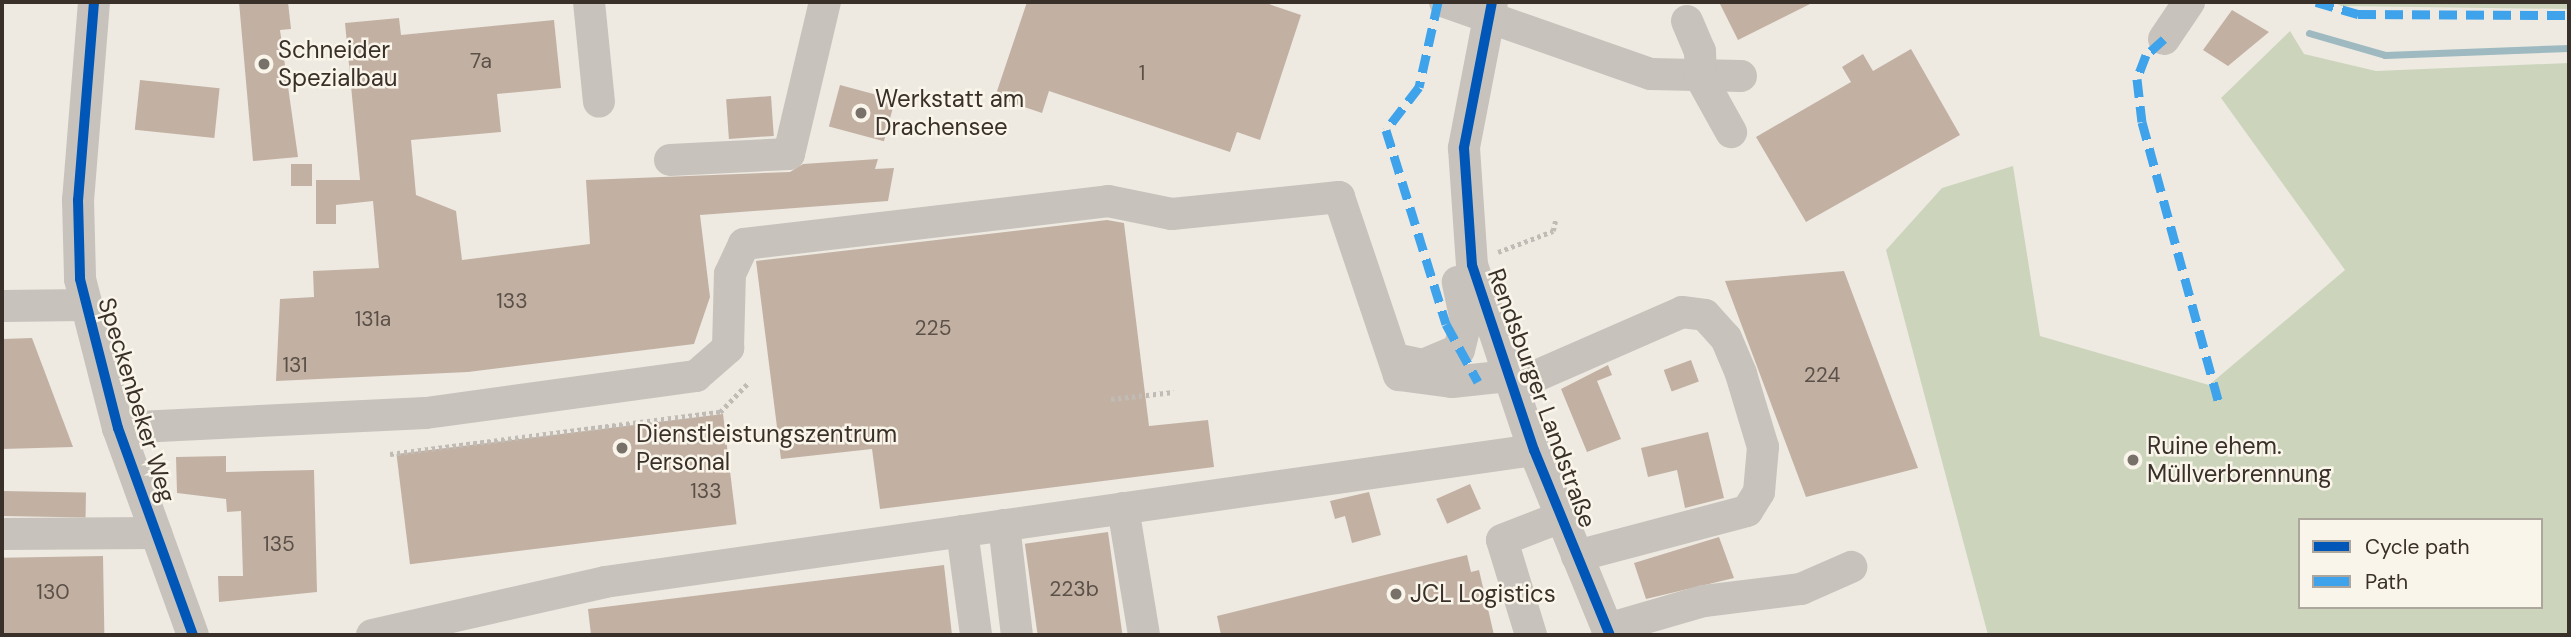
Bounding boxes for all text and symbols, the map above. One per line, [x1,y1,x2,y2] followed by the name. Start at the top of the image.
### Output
[278,36,398,92] place label: Schneider Spezialbau
[470,48,492,74] house number: 7a
[256,56,272,72] marker: Schneider Spezialbau
[1139,60,1145,86] house number: 1
[875,85,1024,141] place label: Werkstatt am Drachensee
[853,105,869,121] marker: Werkstatt am Drachensee
[1482,264,1602,532] street label: Rendsburger Landstraße
[496,288,528,314] house number: 133
[92,294,182,506] street label: Speckenbeker Weg
[355,306,391,332] house number: 131a
[914,315,952,341] house number: 225
[282,352,308,378] house number: 131
[1804,362,1840,388] house number: 224
[636,420,897,476] place label: Dienstleistungszentrum Personal
[2147,432,2332,488] place label: Ruine ehem. Müllverbrennung
[614,440,630,456] marker: Dienstleistungszentrum Personal
[2125,452,2141,468] marker: Ruine ehem. Müllverbrennung
[690,478,722,504] house number: 133
[2298,518,2543,609] legend
[263,531,295,557] house number: 135
[2365,533,2470,561] text: Cycle path
[2365,568,2408,596] text: Path
[1049,576,1099,602] house number: 223b
[36,579,70,605] house number: 130
[1410,580,1556,608] place label: JCL Logistics
[1388,586,1404,602] marker: JCL Logistics

